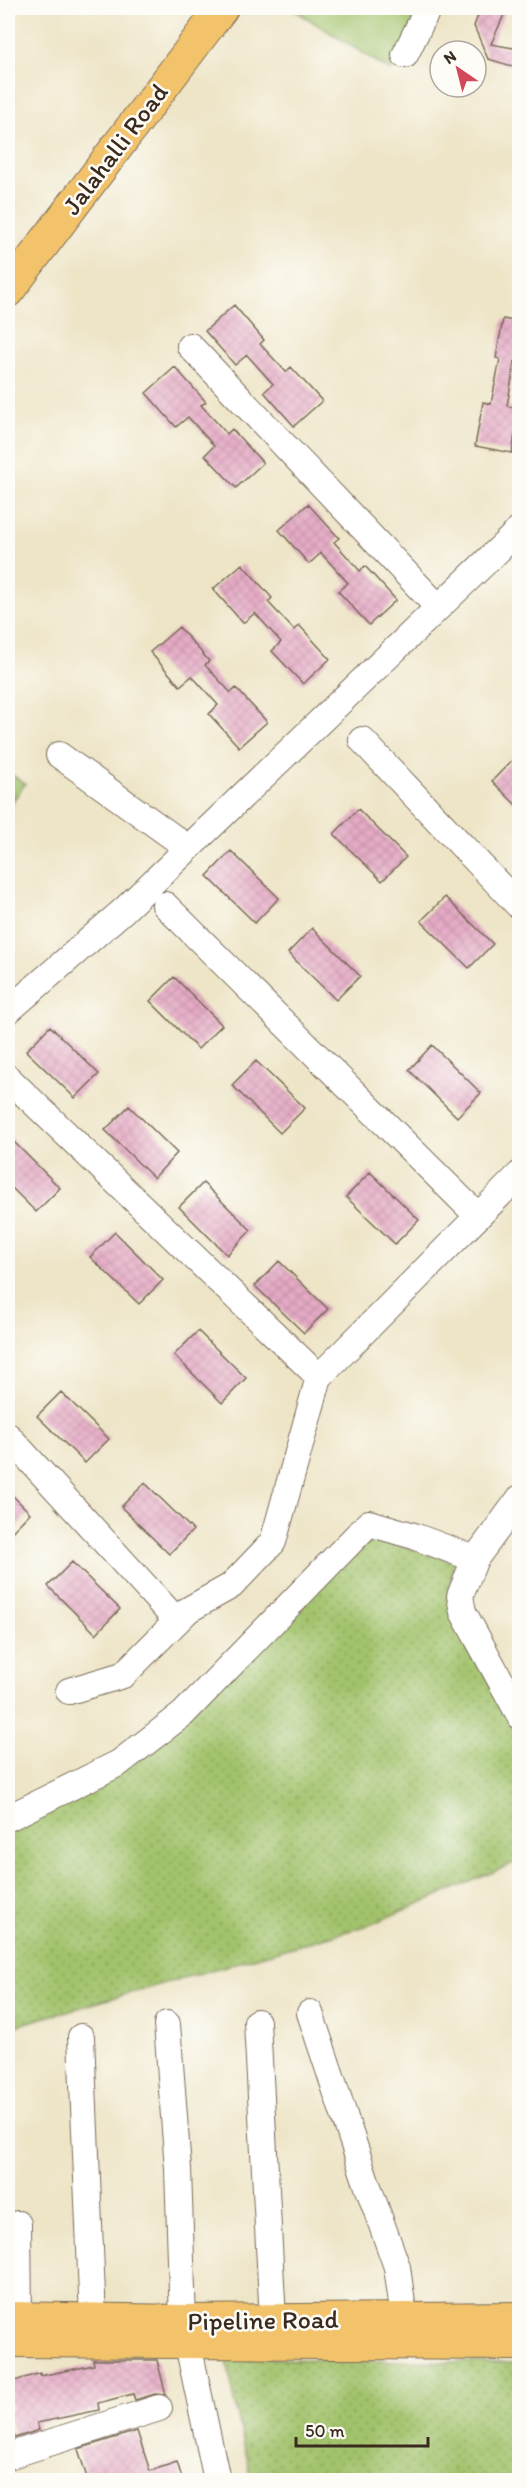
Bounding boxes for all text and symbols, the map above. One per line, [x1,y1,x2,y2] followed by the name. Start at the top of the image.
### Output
[428,39,488,99] north arrow
[440,46,460,68] text: N
[55,77,175,221] street label: Jalahalli Road
[187,2303,340,2337] street label: Pipeline Road
[296,2410,428,2448] scale bar
[305,2420,345,2442] text: 50 m

